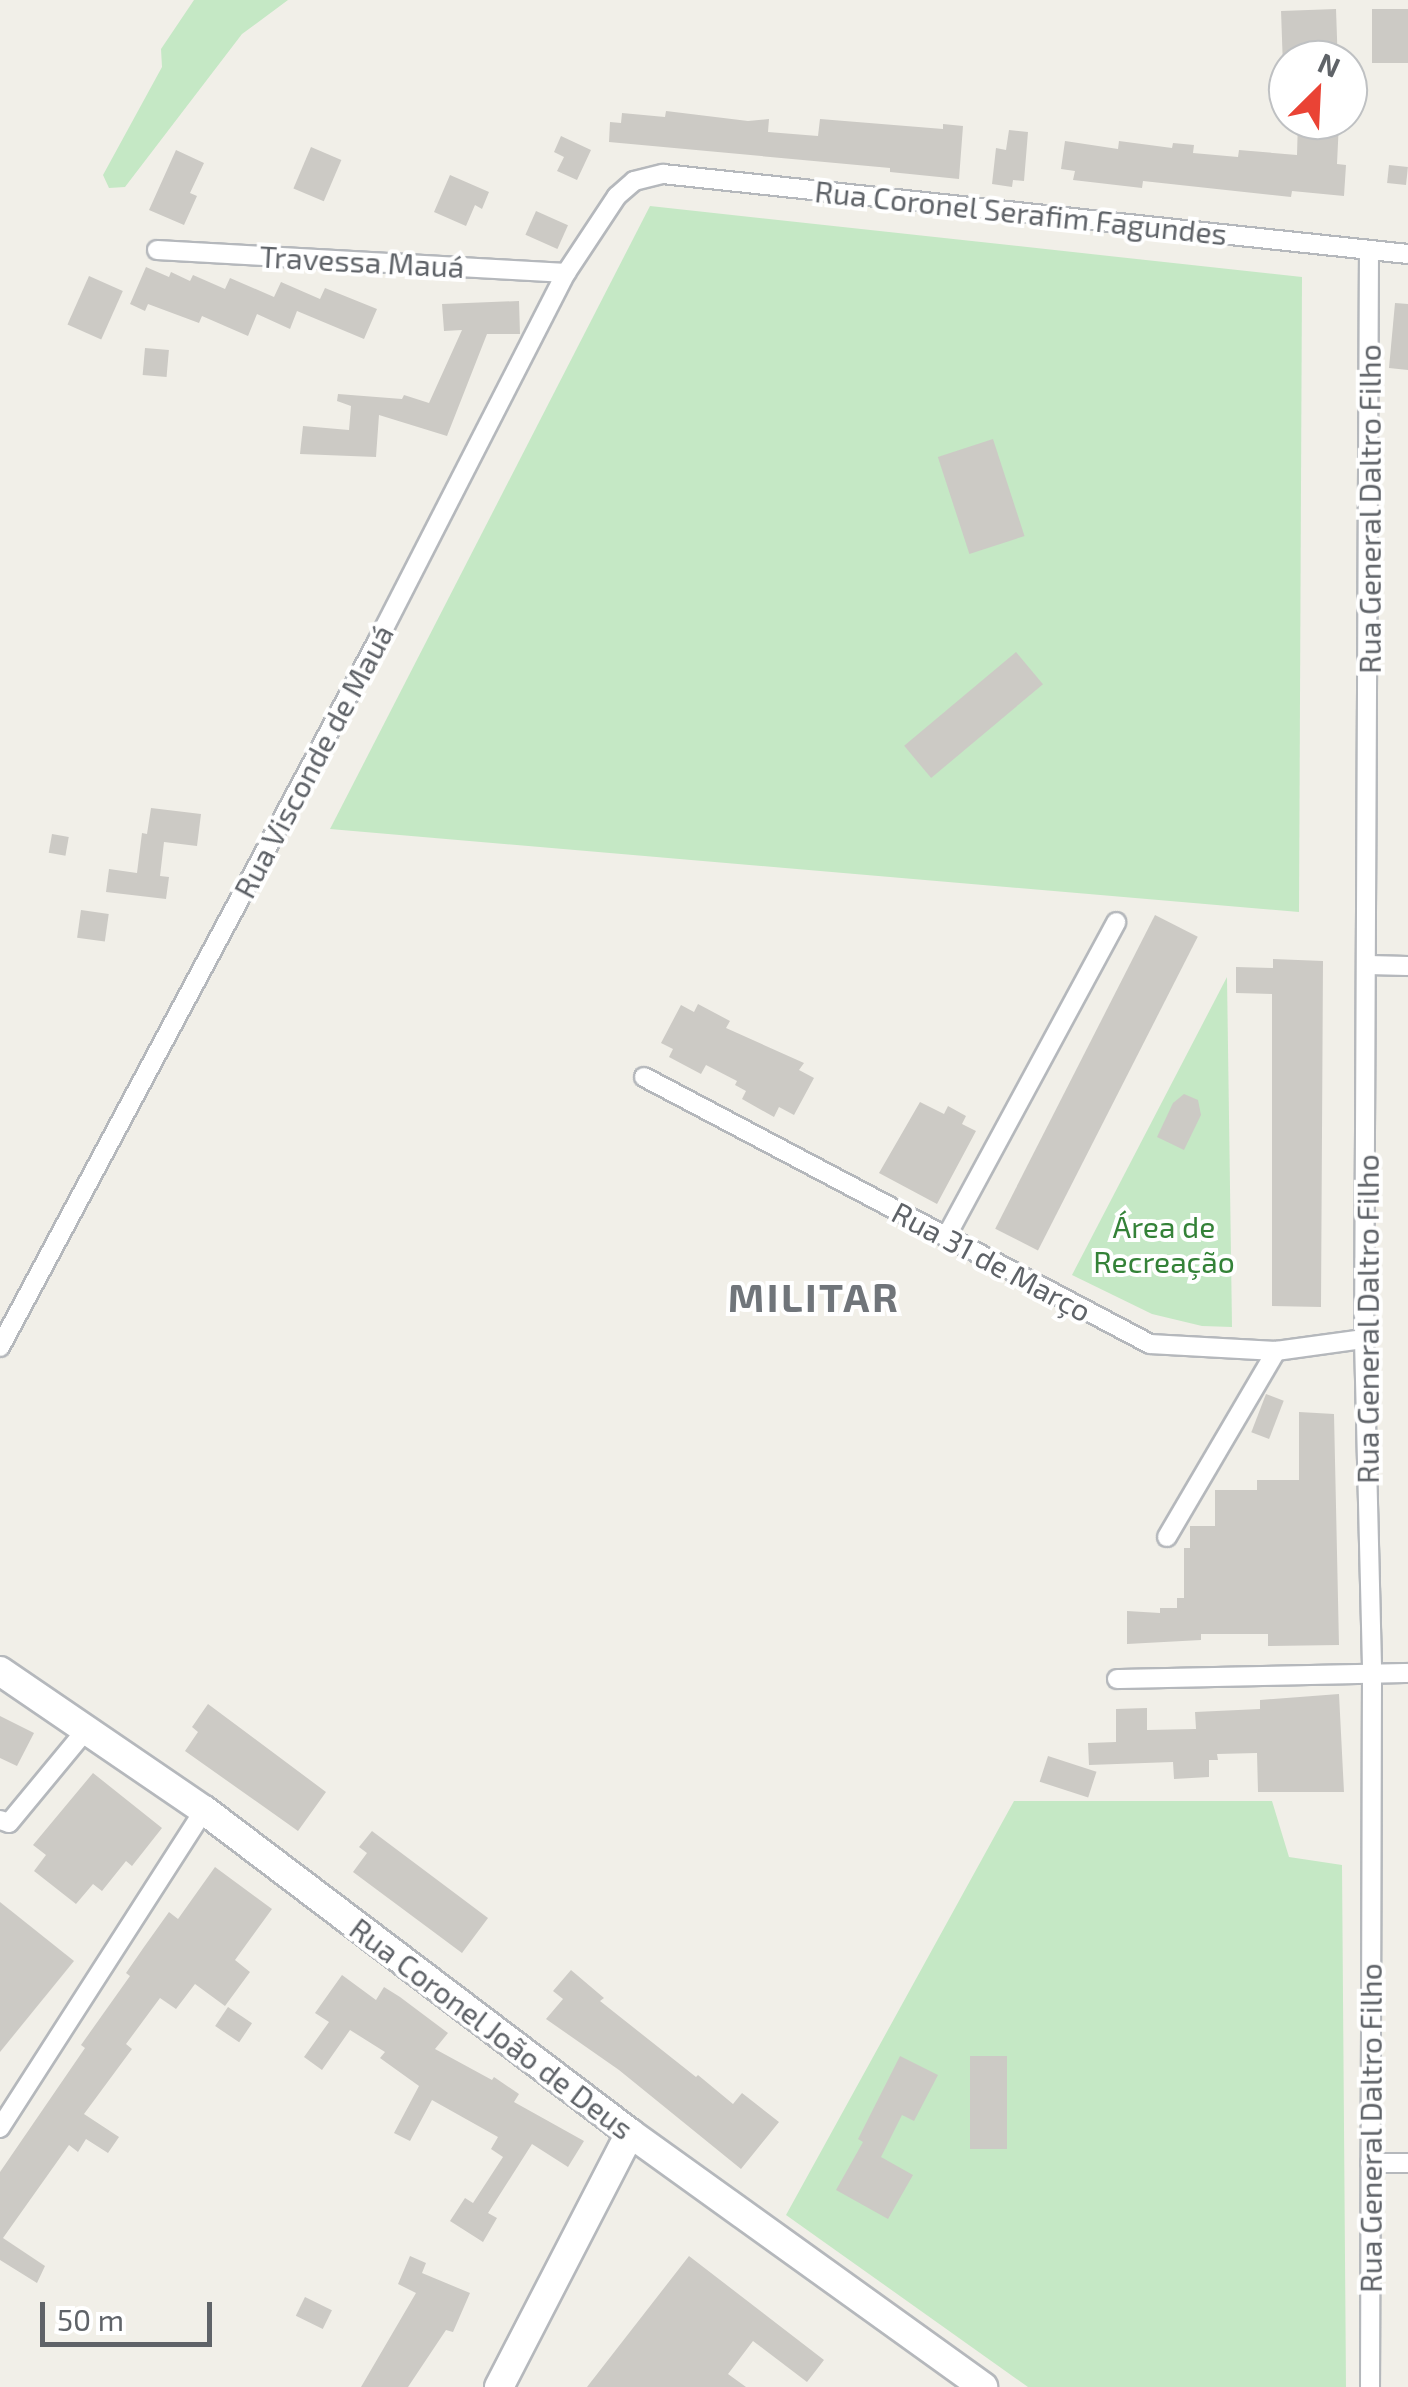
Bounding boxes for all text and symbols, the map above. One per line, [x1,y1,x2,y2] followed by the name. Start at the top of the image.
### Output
[1268,40,1368,140] north arrow
[1313,45,1346,84] text: N
[813,172,1229,252] street label: Rua Coronel Serafim Fagundes
[259,238,465,284] street label: Travessa Mauá
[1351,344,1387,674] street label: Rua General Daltro Filho
[226,618,400,904] street label: Rua Visconde de Mauá
[1349,1154,1385,1484] street label: Rua General Daltro Filho
[886,1193,1098,1329] street label: Rua 31 de Março
[1093,1208,1235,1278] park label: Área de Recreação
[728,1272,900,1320] district label: MILITAR
[343,1909,641,2147] street label: Rua Coronel João de Deus
[1352,1963,1388,2293] street label: Rua General Daltro Filho
[45,2282,218,2344] scale bar
[57,2301,124,2337] text: 50 m

